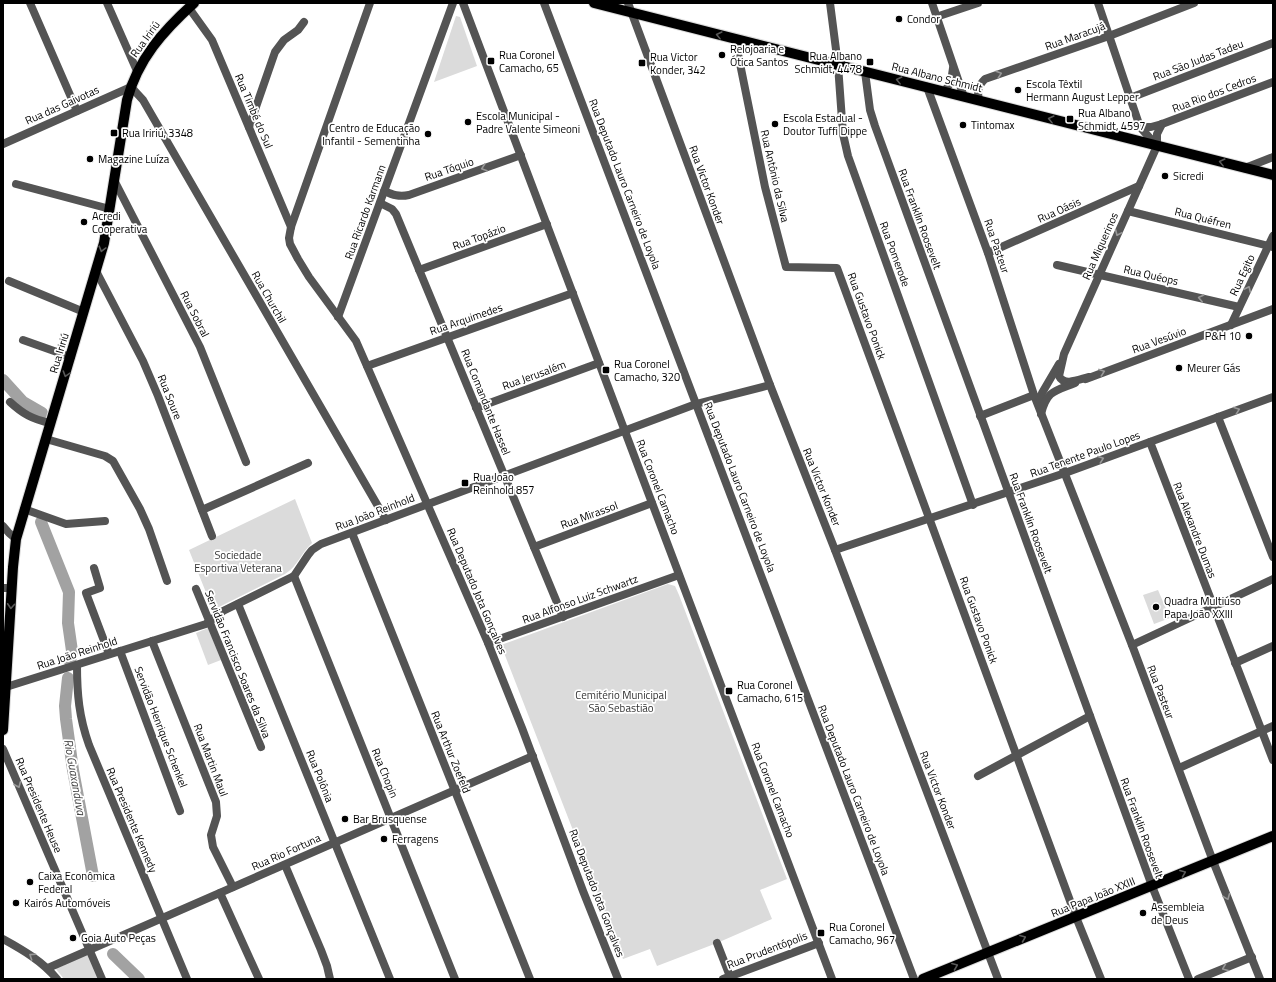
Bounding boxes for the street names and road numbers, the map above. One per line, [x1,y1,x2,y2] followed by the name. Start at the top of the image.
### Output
[126,17,164,60] street label: Rua Iririú
[1043,18,1108,54] street label: Rua Maracujá
[1150,35,1246,85] street label: Rua São Judas Tadeu
[890,58,984,96] street label: Rua Albano Schmidt
[1170,70,1258,116] street label: Rua Rio dos Cedros
[231,71,277,151] street label: Rua Timbé do Sul
[22,82,102,128] street label: Rua das Gaivotas
[585,96,665,272] street label: Rua Deputado Lauro Carneiro de Loyola
[757,128,794,224] street label: Rua Antônio da Silva
[685,143,729,227] street label: Rua Victor Konder
[422,153,476,185] street label: Rua Tóquio
[340,162,390,262] street label: Rua Ricardo Karmann
[894,167,946,272] street label: Rua Franklin Roosevelt
[1035,193,1083,227] street label: Rua Oásis
[1173,203,1233,233] street label: Rua Quéfren
[1078,210,1122,282] street label: Rua Miquerinos
[980,217,1014,276] street label: Rua Pasteur
[876,219,914,289] street label: Rua Pomerode
[450,220,508,254] street label: Rua Topázio
[1225,251,1259,298] street label: Rua Egito
[1122,261,1180,289] street label: Rua Quéops
[248,268,290,326] street label: Rua Churchil
[844,270,890,362] street label: Rua Gustavo Ponick
[177,288,213,340] street label: Rua Sobral
[427,299,505,339] street label: Rua Arquimedes
[1130,323,1188,357] street label: Rua Vesúvio
[45,331,73,375] street label: Rua Iririú
[457,347,515,457] street label: Rua Comandante Hassel
[500,356,568,394] street label: Rua Jerusalém
[154,372,186,422] street label: Rua Soure
[700,399,780,575] street label: Rua Deputado Lauro Carneiro de Loyola
[1028,427,1142,481] street label: Rua Tenente Paulo Lopes
[632,437,684,537] street label: Rua Coronel Camacho
[799,446,845,529] street label: Rua Victor Konder
[1005,471,1057,576] street label: Rua Franklin Roosevelt
[1169,480,1221,580] street label: Rua Alexandre Dumas
[333,489,417,534] street label: Rua João Reinhold
[558,497,620,533] street label: Rua Mirassol
[443,525,511,657] street label: Rua Deputado Jota Gonçalves
[520,571,640,627] street label: Rua Alfonso Luiz Schwartz
[956,574,1002,666] street label: Rua Gustavo Ponick
[201,588,275,741] street label: Servidão Francisco Soares da Silva
[35,632,119,674] street label: Rua João Reinhold
[1143,663,1179,722] street label: Rua Pasteur
[130,664,192,790] street label: Servidão Henrique Schenkel
[814,702,894,878] street label: Rua Deputado Lauro Carneiro de Loyola
[427,709,475,796] street label: Rua Arthur Zoefeld
[190,721,232,799] street label: Rua Martin Maul
[747,740,799,840] street label: Rua Coronel Camacho
[368,746,402,800] street label: Rua Chopin
[302,748,338,805] street label: Rua Polônia
[916,748,960,832] street label: Rua Victor Konder
[12,755,67,856] street label: Rua Presidente Heuse
[103,765,162,876] street label: Rua Presidente Kennedy
[1116,776,1168,881] street label: Rua Franklin Roosevelt
[565,827,629,959] street label: Rua Deputado Jota Gonçalves
[249,829,324,874] street label: Rua Rio Fortuna
[1049,873,1137,921] street label: Rua Papa João XXIII
[724,927,810,973] street label: Rua Prudentópolis

